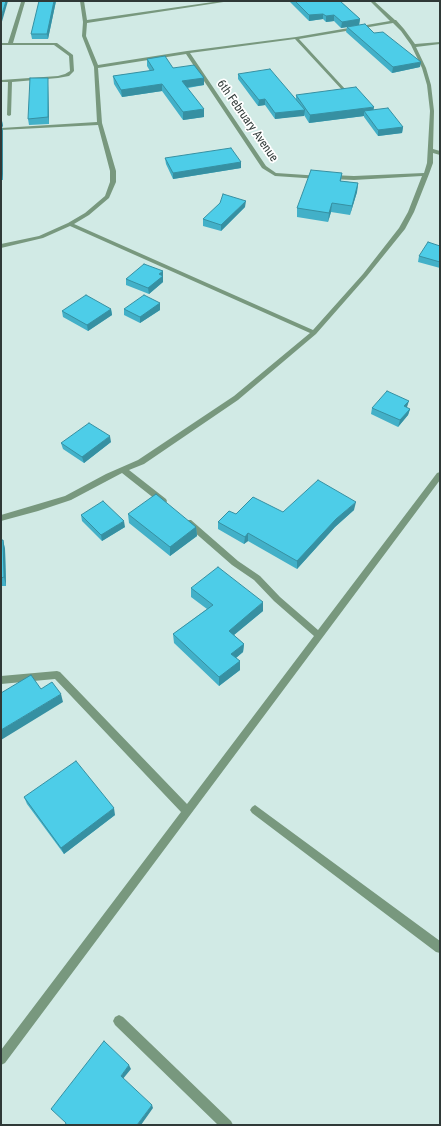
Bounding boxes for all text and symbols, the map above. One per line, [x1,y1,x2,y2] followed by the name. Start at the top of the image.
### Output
[213,77,281,165] street label: 6th February Avenue

